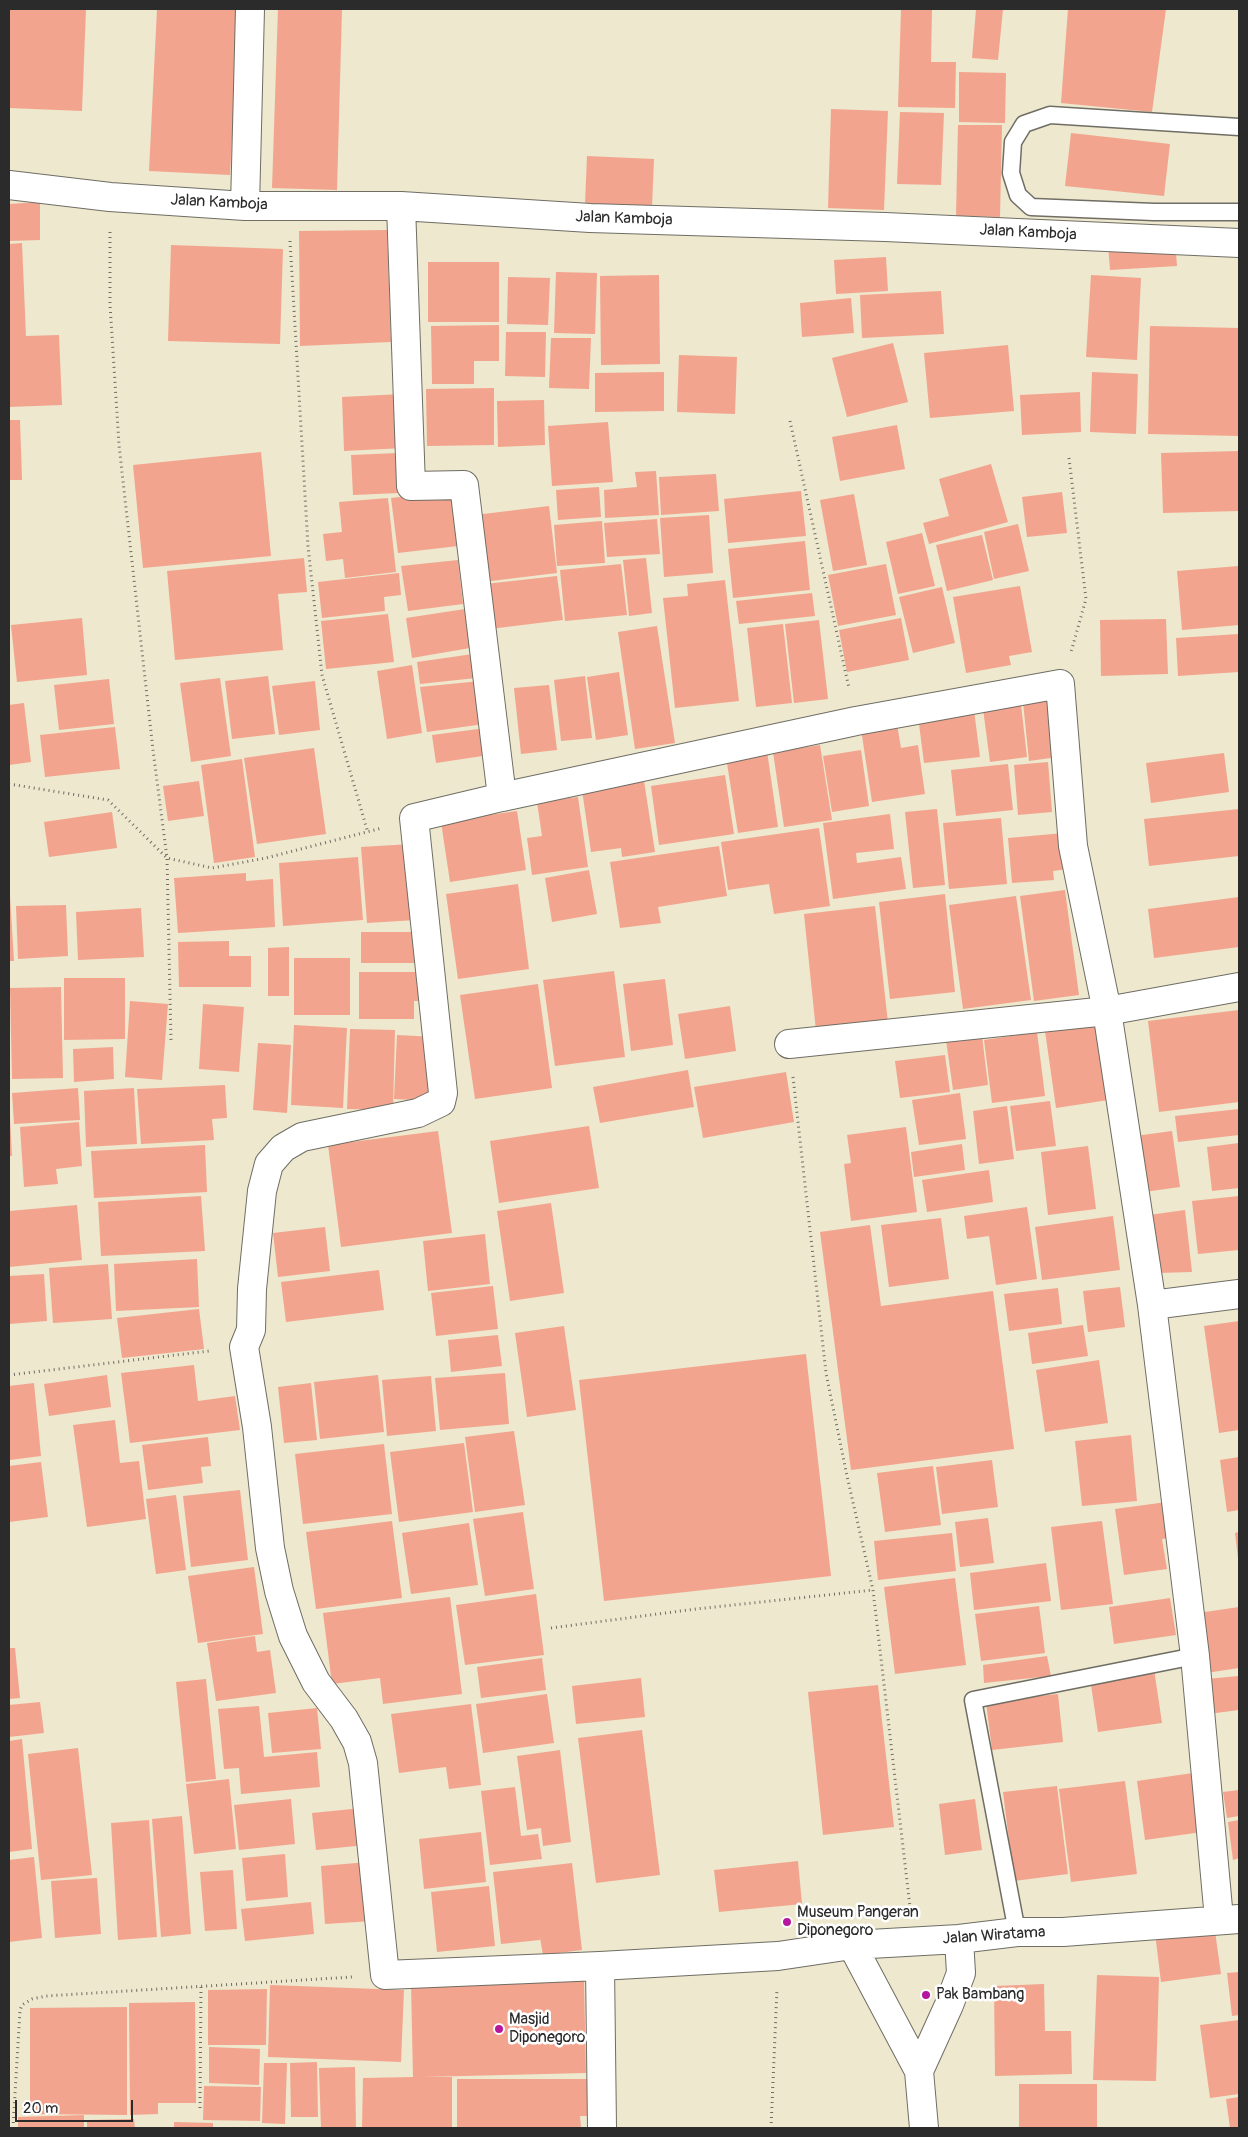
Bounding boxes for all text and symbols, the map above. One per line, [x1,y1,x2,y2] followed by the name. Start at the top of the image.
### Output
[170,191,268,215] street label: Jalan Kamboja
[575,208,673,230] street label: Jalan Kamboja
[979,221,1077,245] street label: Jalan Kamboja
[797,1903,919,1941] place label: Museum Pangeran Diponegoro
[781,1916,793,1928] marker: Museum Pangeran Diponegoro
[942,1923,1046,1949] street label: Jalan Wiratama
[936,1985,1024,2005] place label: Pak Bambang
[920,1989,932,2001] marker: Pak Bambang
[509,2010,585,2048] place label: Masjid Diponegoro
[493,2023,505,2035] marker: Masjid Diponegoro
[18,2090,135,2122] scale bar
[23,2099,58,2118] text: 20 m

